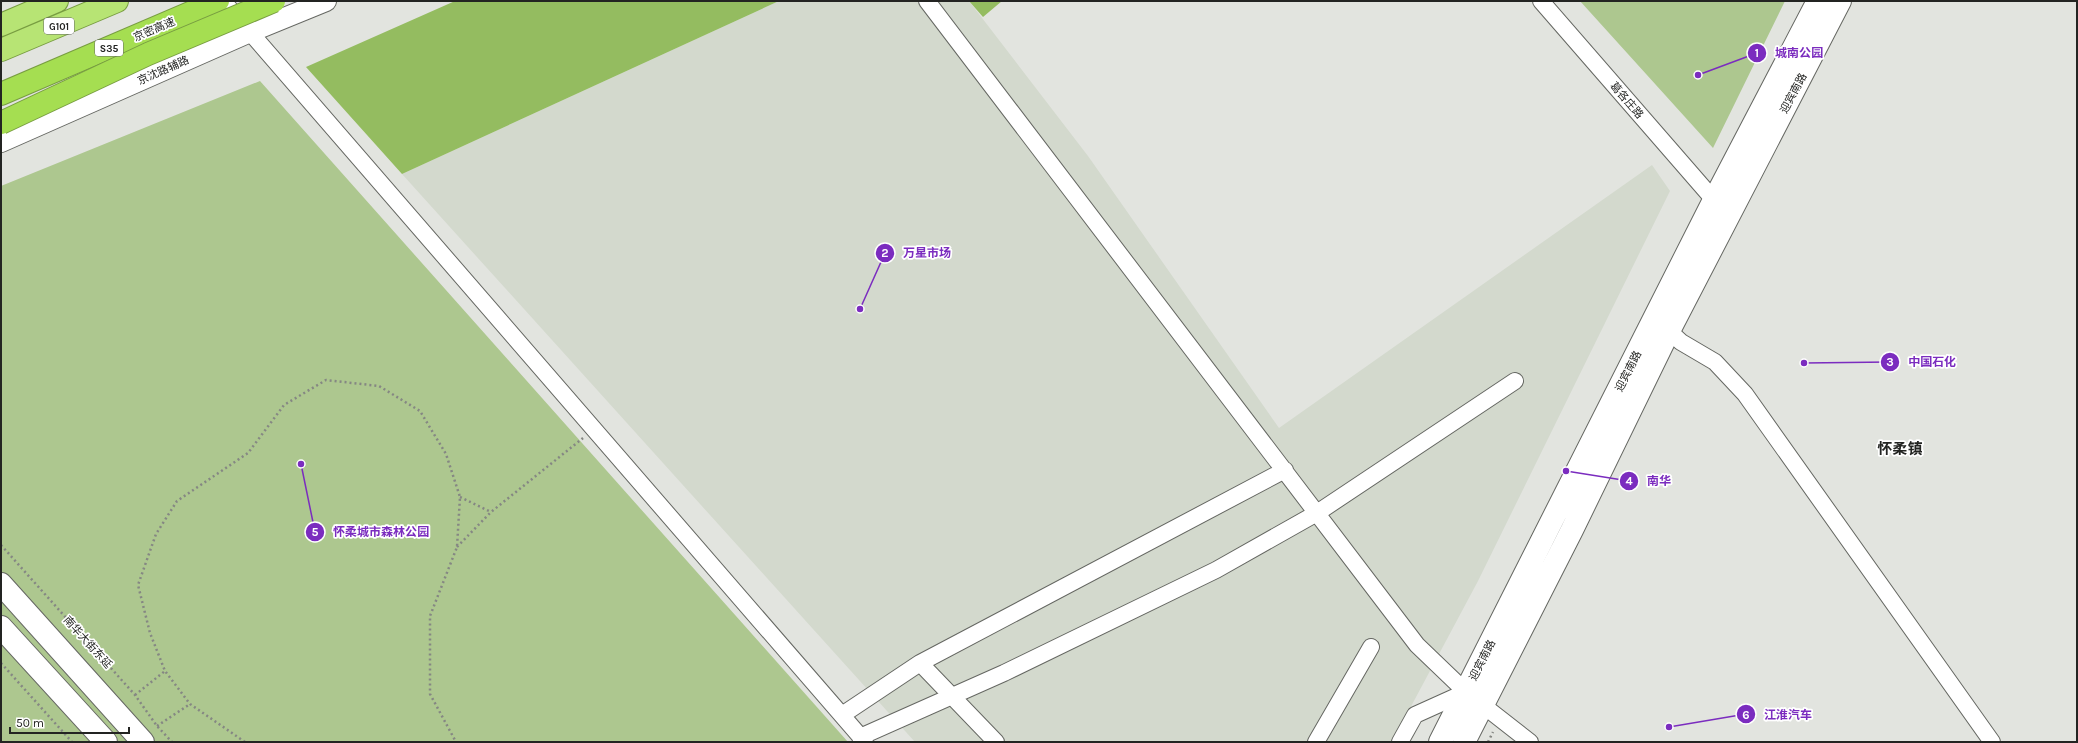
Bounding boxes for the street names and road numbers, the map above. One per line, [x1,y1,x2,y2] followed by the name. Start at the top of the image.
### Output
[131,15,177,44] street label: 京密高速
[44,18,74,34] road number: G101
[95,40,123,56] road number: S35
[135,53,191,88] street label: 京沈路辅路
[1777,71,1810,116] street label: 迎宾南路
[1607,79,1646,121] street label: 葛各庄路
[1613,349,1644,394] street label: 迎宾南路
[61,613,115,671] street label: 南华大街东延
[1467,638,1498,683] street label: 迎宾南路

